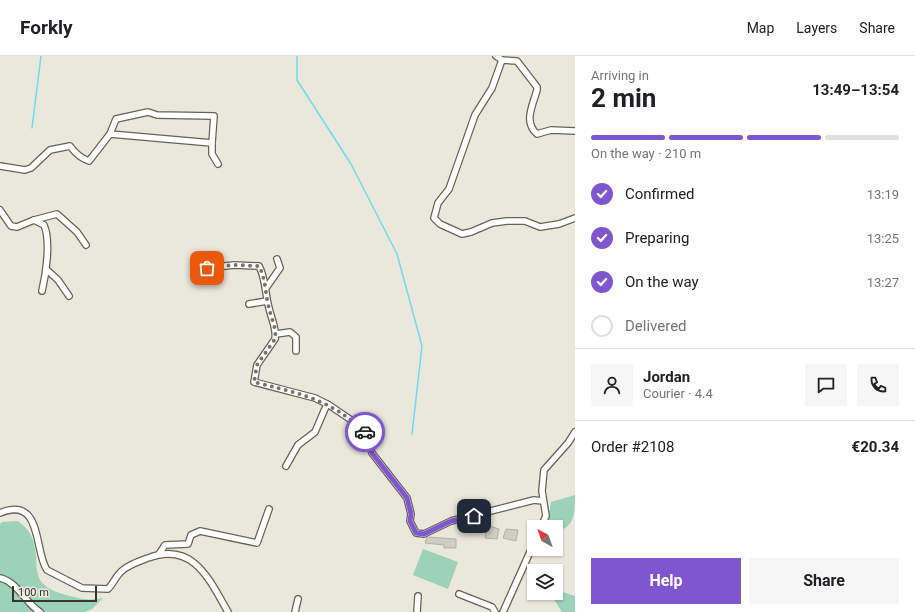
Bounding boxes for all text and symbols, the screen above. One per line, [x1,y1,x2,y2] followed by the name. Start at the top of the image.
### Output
[20,16,73,39] text: Forkly
[747,20,774,36] text: Map
[796,20,837,36] text: Layers
[859,20,895,36] text: Share
[591,68,649,83] text: Arriving in
[812,81,899,99] text: 13:49–13:54
[591,83,656,113] text: 2 min
[591,146,701,161] text: On the way · 210 m
[591,183,613,205] icon: check
[625,185,695,203] text: Confirmed
[867,187,899,202] text: 13:19
[591,227,613,249] icon: check
[625,229,689,247] text: Preparing
[867,231,899,246] text: 13:25
[190,251,224,285] pin
[196,257,218,279] icon: bag
[591,271,613,293] icon: check
[625,273,699,291] text: On the way
[867,275,899,290] text: 13:27
[625,317,687,335] text: Delivered
[591,364,633,406] button: person
[805,364,847,406] button: chat
[857,364,899,406] button: phone
[643,368,690,386] text: Jordan
[643,386,713,401] text: Courier · 4.4
[345,412,385,452] courier
[354,421,376,443] icon: car
[591,438,674,456] text: Order #2108
[852,438,899,456] text: €20.34
[457,499,491,533] pin
[463,505,485,527] icon: home
[527,520,563,556] north arrow
[527,520,563,600] map controls
[591,558,741,604] button: Help
[749,558,899,604] button: Share
[527,564,563,600] button: layers
[12,584,97,603] scale bar
[18,586,49,599] text: 100 m

